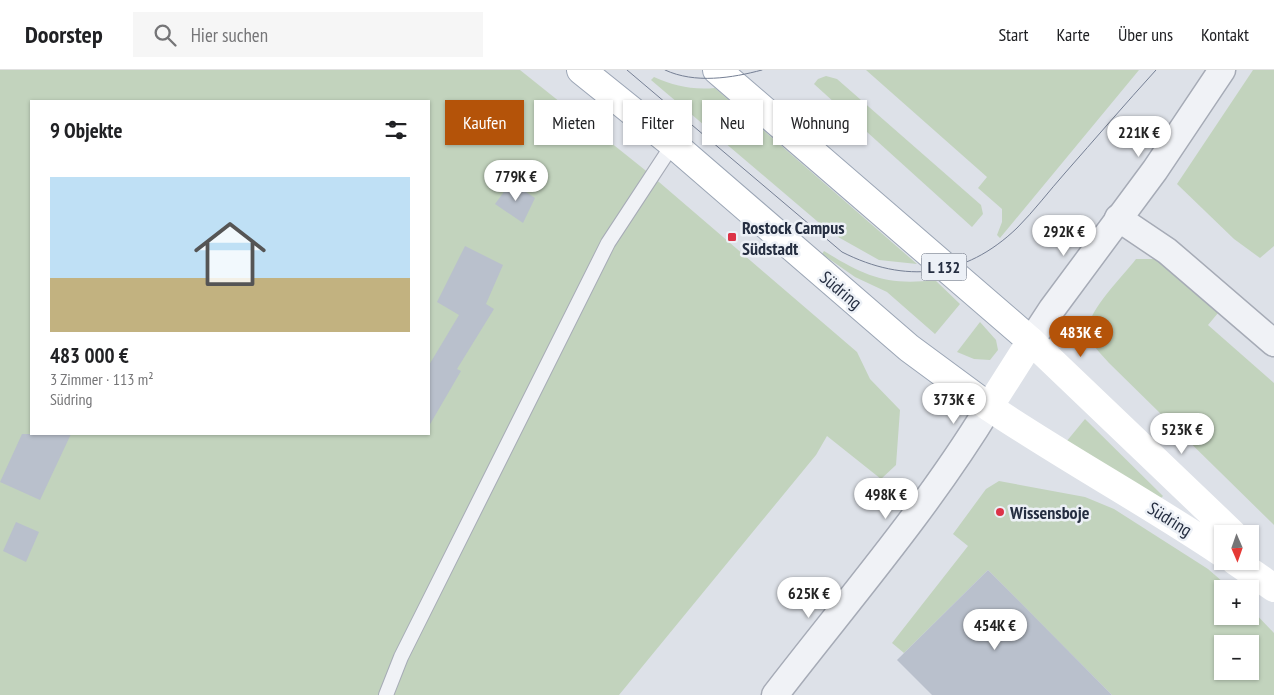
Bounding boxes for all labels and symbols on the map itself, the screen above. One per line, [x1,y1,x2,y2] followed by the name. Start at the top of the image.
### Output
[1098,116,1180,158] pin: 221K €
[475,160,557,202] pin: 779K €
[1023,214,1105,257] pin: 292K €
[742,216,844,260] place label: Rostock Campus Südstadt
[726,231,738,243] marker: Rostock Campus Südstadt
[922,253,966,280] road number: L 132
[815,266,867,314] street label: Südring
[1040,316,1122,358] pin: 483K €
[913,382,995,425] pin: 373K €
[1141,412,1223,455] pin: 523K €
[845,478,927,520] pin: 498K €
[1144,497,1196,541] street label: Südring
[1009,501,1090,524] place label: Wissensboje
[994,506,1006,518] marker: Wissensboje
[1214,525,1259,570] north arrow
[768,576,850,619] pin: 625K €
[954,608,1036,651] pin: 454K €

